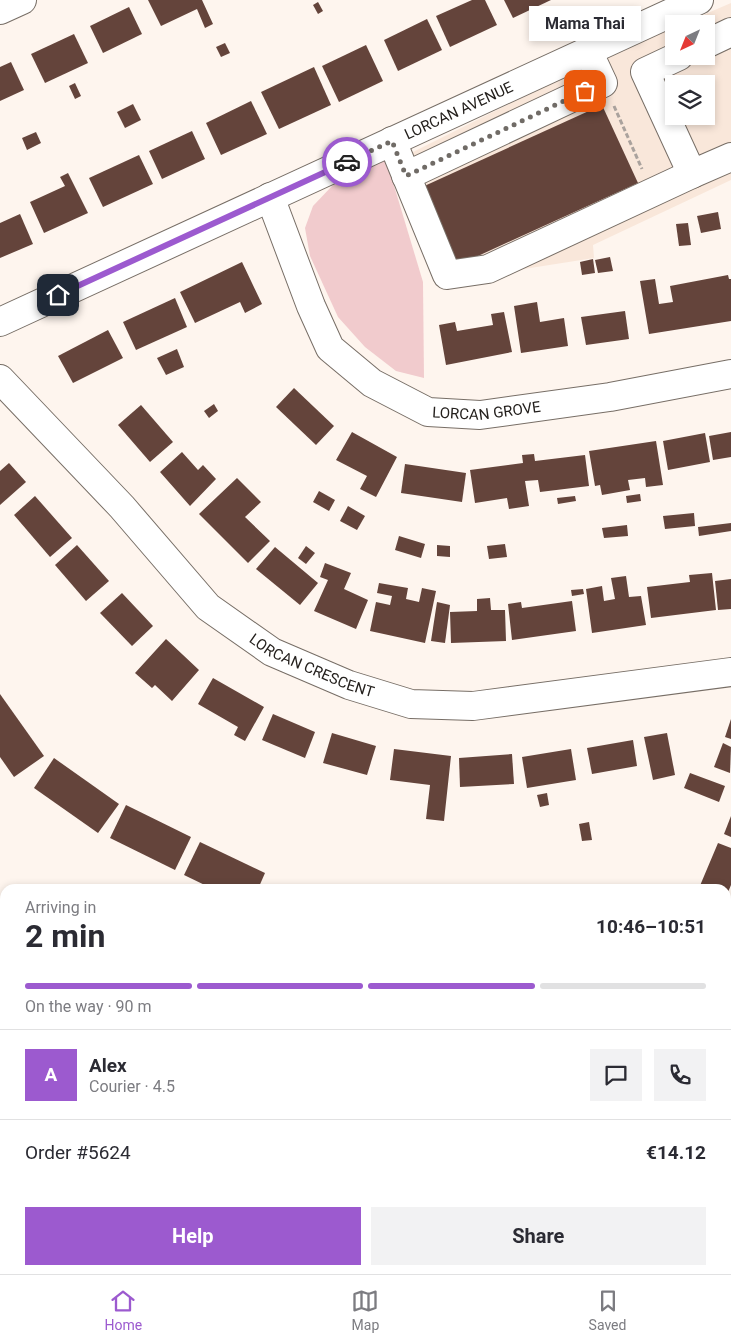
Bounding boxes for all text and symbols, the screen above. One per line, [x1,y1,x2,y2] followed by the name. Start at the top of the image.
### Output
[529,6,641,41] callout: Mama Thai
[545,14,625,33] text: Mama Thai
[665,15,715,65] north arrow
[665,15,715,125] map controls
[564,70,606,112] pin
[665,75,715,125] button: layers
[571,77,599,105] icon: bag
[402,78,516,143] street label: LORCAN AVENUE
[322,137,372,187] courier
[333,148,361,176] icon: car
[37,274,79,316] pin
[44,281,72,309] icon: home
[432,398,542,424] street label: LORCAN GROVE
[246,630,377,701] street label: LORCAN CRESCENT
[25,898,96,917] text: Arriving in
[596,915,706,938] text: 10:46–10:51
[25,917,105,955] text: 2 min
[25,997,152,1016] text: On the way · 90 m
[590,1049,642,1101] button: chat
[654,1049,706,1101] button: phone
[89,1054,127,1077] text: Alex
[45,1063,57,1086] text: A
[89,1077,175,1096] text: Courier · 4.5
[25,1141,131,1164] text: Order #5624
[646,1141,706,1164] text: €14.12
[25,1207,361,1265] button: Help
[371,1207,706,1265] button: Share
[105,1287,142,1333] tab: Home
[351,1287,379,1333] tab: Map
[589,1287,626,1333] tab: Saved

